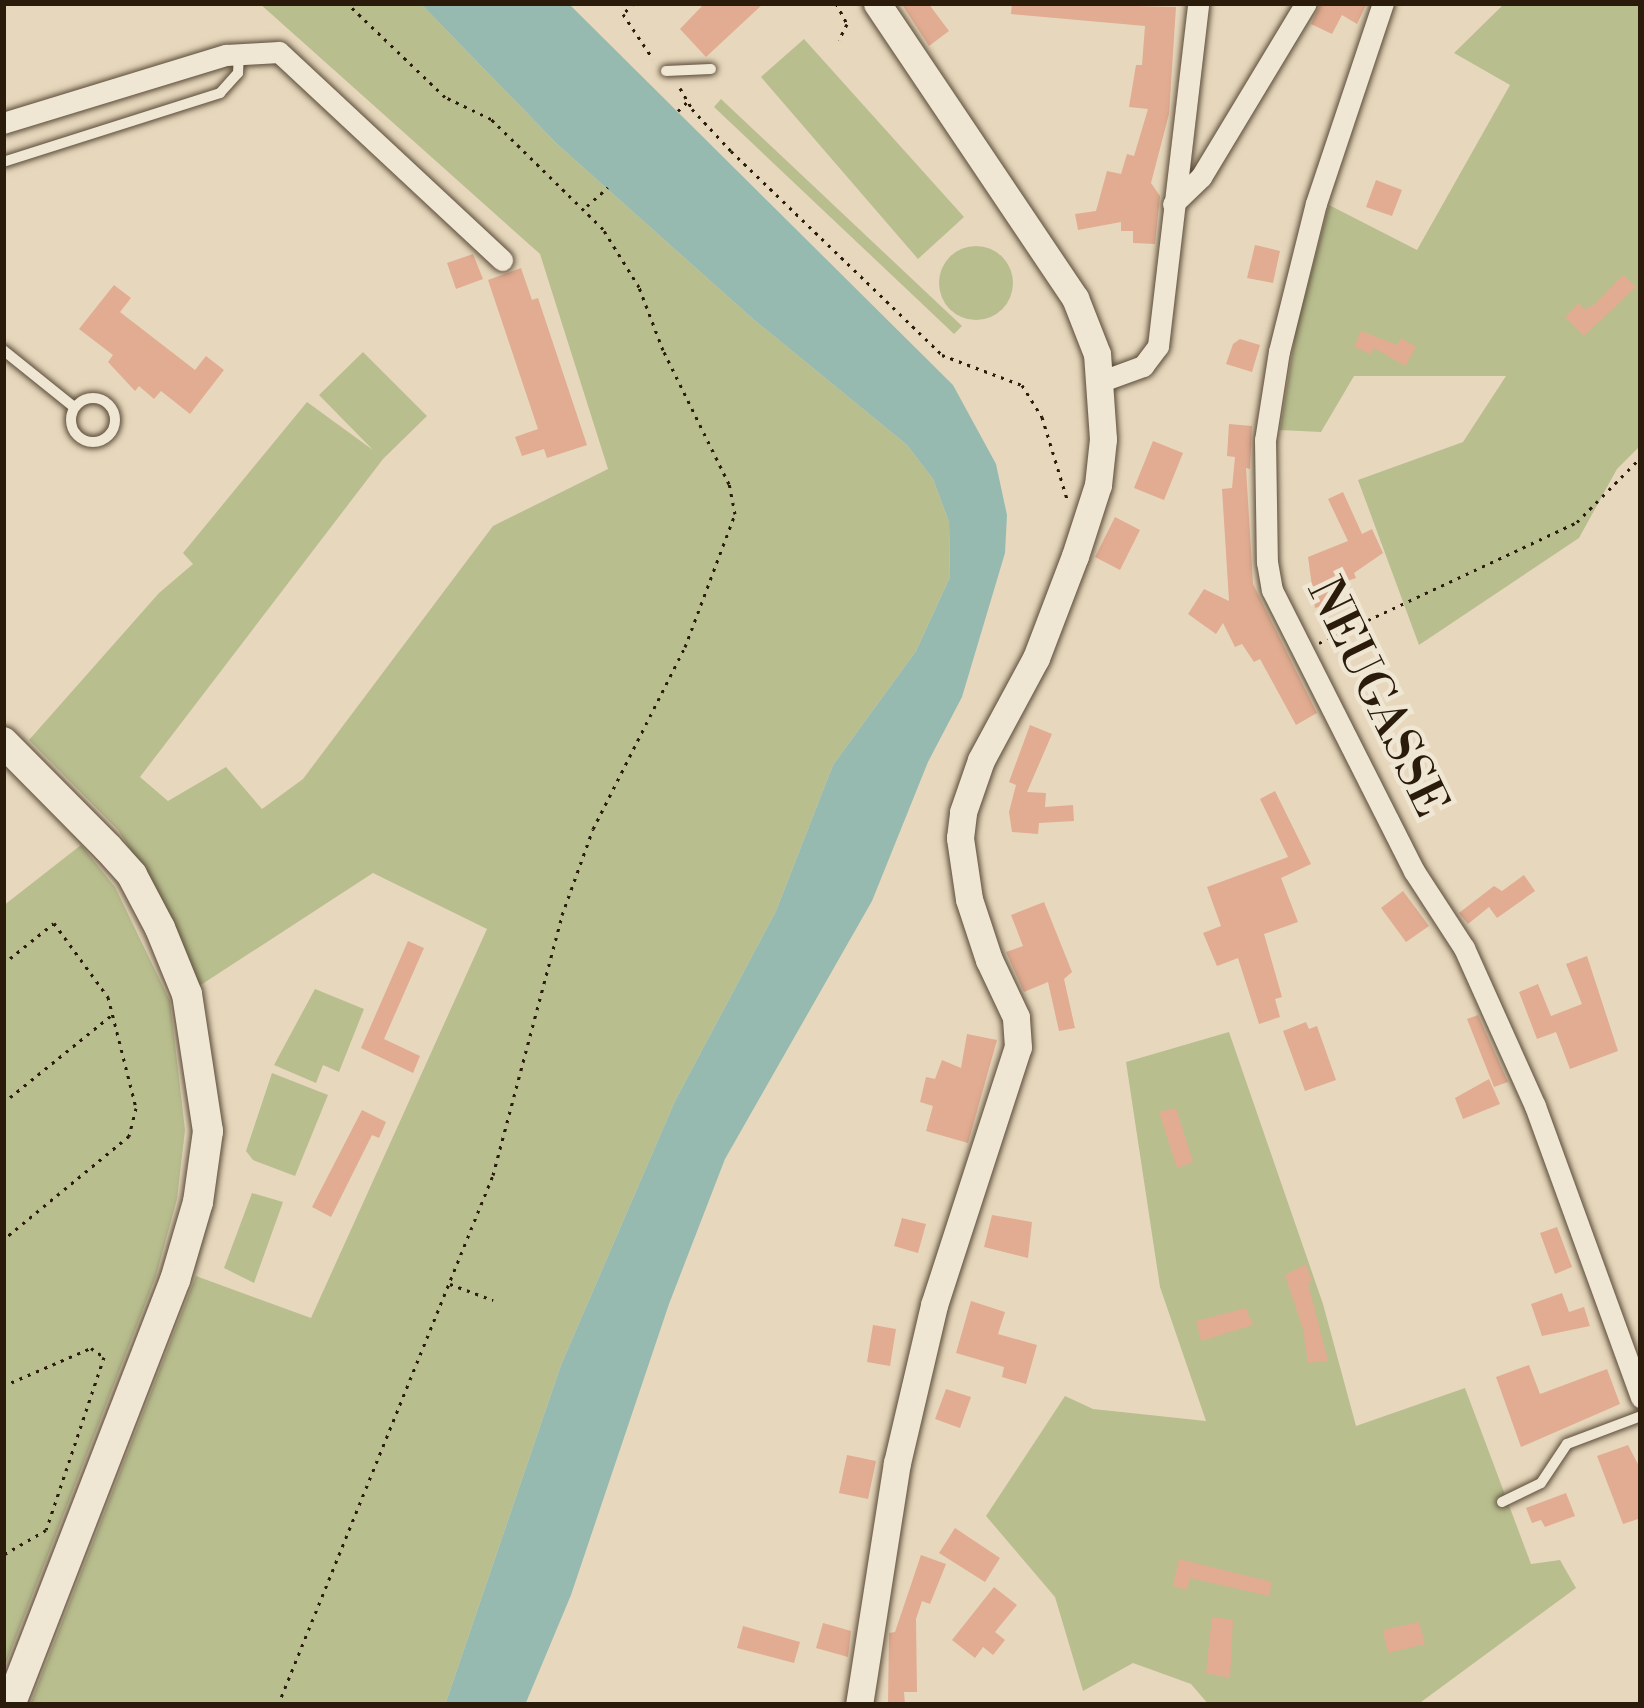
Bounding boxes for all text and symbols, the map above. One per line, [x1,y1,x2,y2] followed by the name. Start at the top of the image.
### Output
[1294,569,1458,827] street label: NEUGASSE

